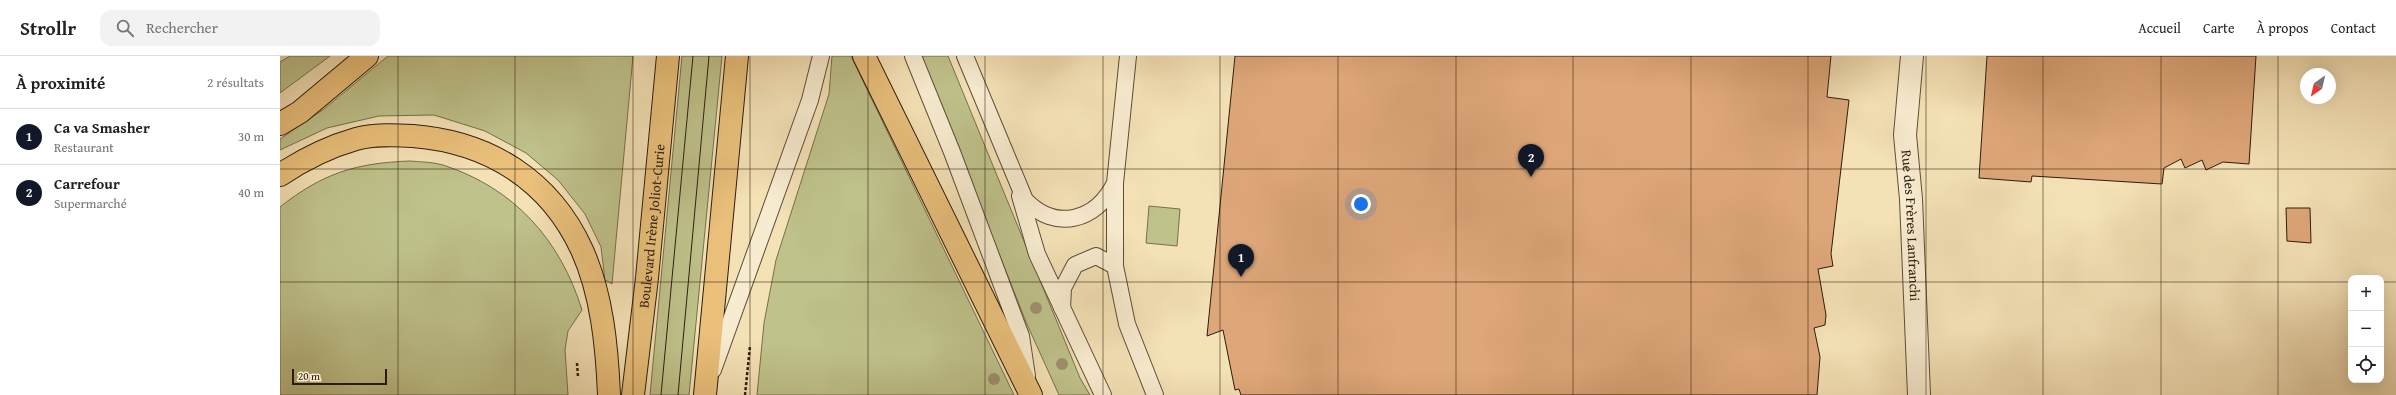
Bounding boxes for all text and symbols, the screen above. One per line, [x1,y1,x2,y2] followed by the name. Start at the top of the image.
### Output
[100,10,380,46] search box
[20,14,76,42] text: Strollr
[114,17,136,39] icon: search
[146,17,218,38] text: Rechercher
[2138,18,2181,38] text: Accueil
[2203,18,2235,38] text: Carte
[2257,18,2309,38] text: À propos
[2331,18,2376,38] text: Contact
[2300,68,2336,104] north arrow
[16,70,105,95] text: À proximité
[207,73,264,92] text: 2 résultats
[54,117,150,138] text: Ca va Smasher
[26,127,32,146] text: 1
[238,127,264,146] text: 30 m
[54,138,114,157] text: Restaurant
[633,143,670,309] street label: Boulevard Irène Joliot-Curie
[1518,144,1544,177] pin: 2
[1896,149,1925,302] street label: Rue des Frères Lanfranchi
[54,173,120,194] text: Carrefour
[26,183,32,202] text: 2
[238,183,264,202] text: 40 m
[54,194,127,213] text: Supermarché
[1351,194,1371,214] your location
[1228,244,1254,277] pin: 1
[2348,275,2384,383] map controls
[2348,275,2384,311] button: +
[2348,311,2384,347] button: −
[2348,347,2384,383] button: locate
[292,367,387,386] scale bar
[298,368,320,384] text: 20 m

